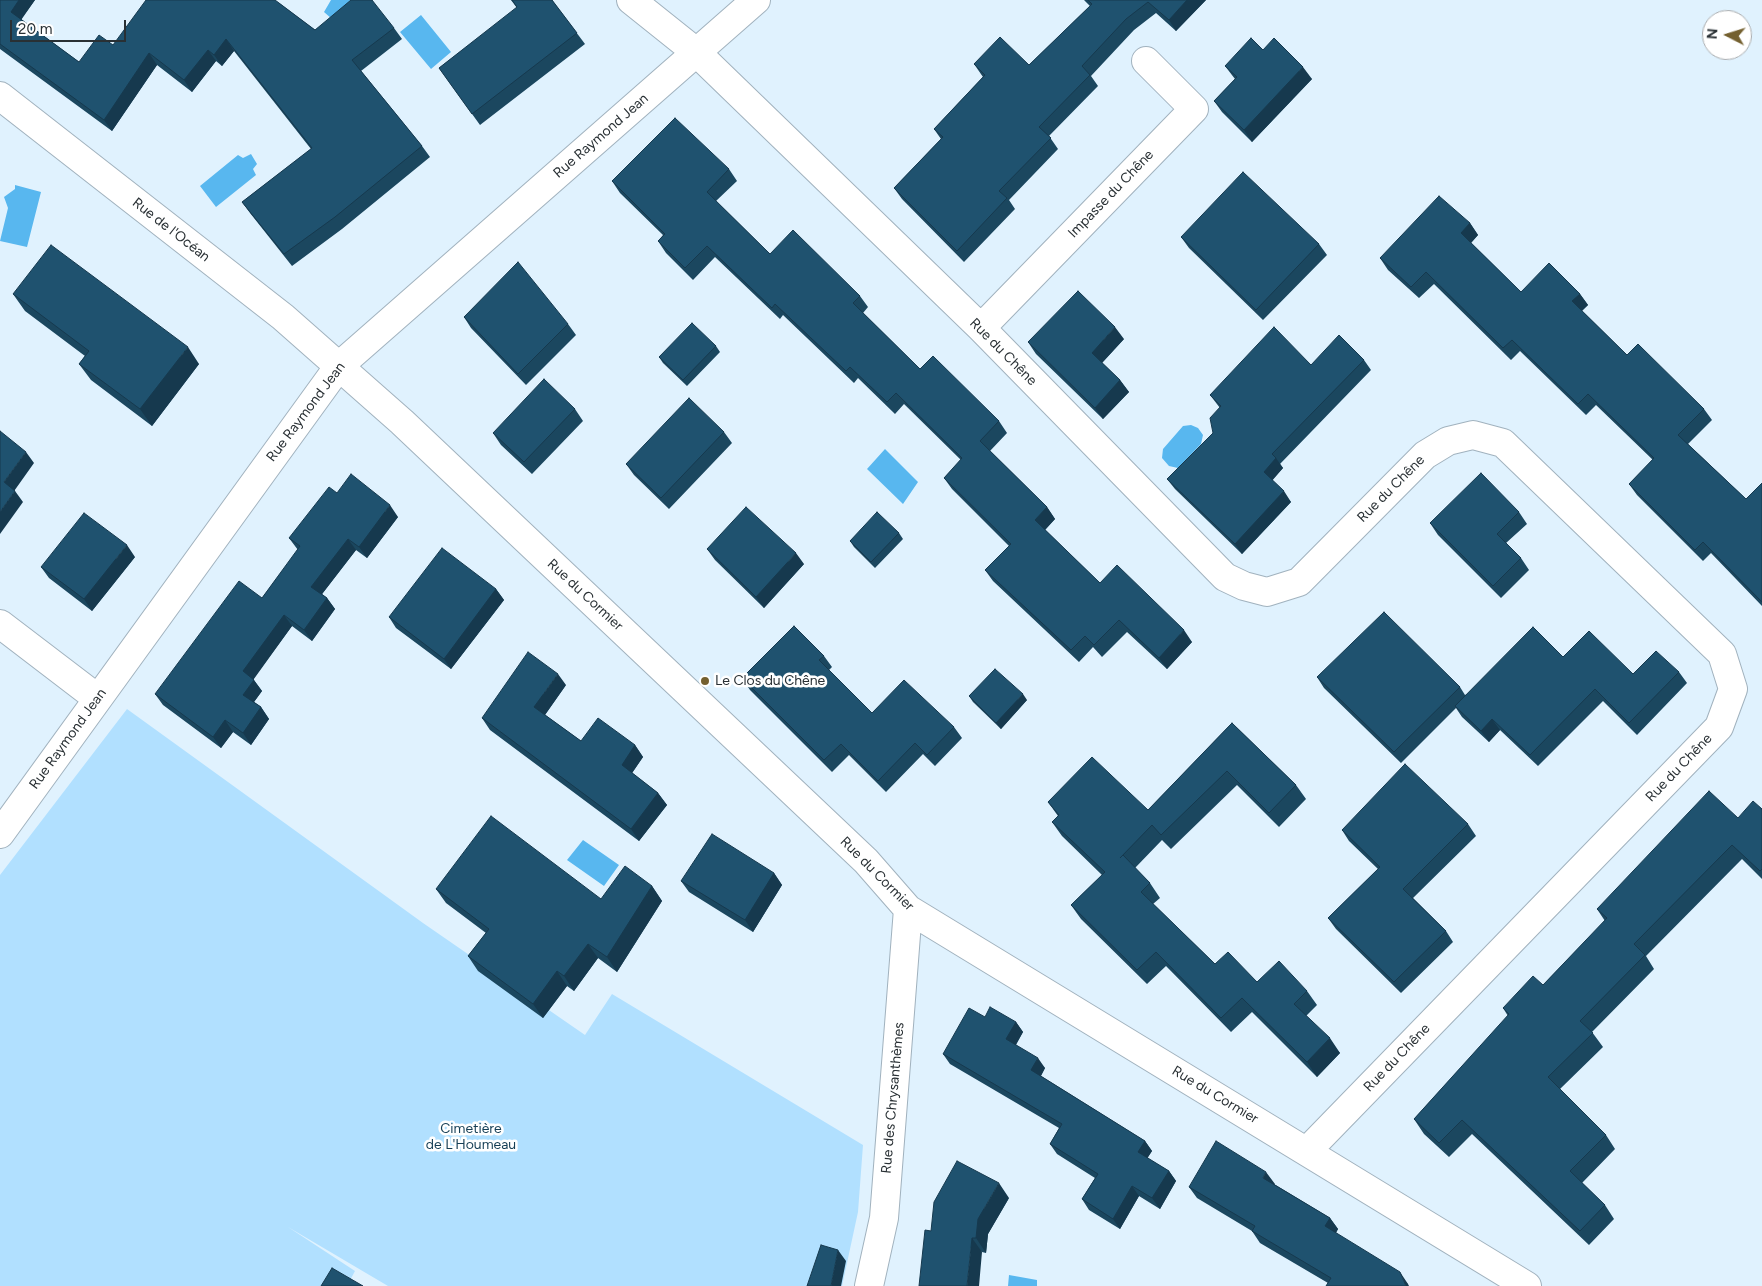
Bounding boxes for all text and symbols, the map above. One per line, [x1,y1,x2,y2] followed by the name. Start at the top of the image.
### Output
[12,10,129,42] scale bar
[1702,10,1752,60] north arrow
[18,20,52,38] text: 20 m
[1704,28,1721,40] text: N
[550,90,652,182] street label: Rue Raymond Jean
[1065,147,1157,241] street label: Impasse du Chêne
[129,194,213,266] street label: Rue de l'Océan
[966,315,1040,389] street label: Rue du Chêne
[263,359,349,465] street label: Rue Raymond Jean
[1354,452,1428,526] street label: Rue du Chêne
[544,556,626,634] street label: Rue du Cormier
[715,673,825,689] place label: Le Clos du Chêne
[699,675,711,687] marker: Le Clos du Chêne
[26,685,110,793] street label: Rue Raymond Jean
[1642,730,1716,806] street label: Rue du Chêne
[837,834,917,914] street label: Rue du Cormier
[1360,1020,1434,1096] street label: Rue du Chêne
[878,1022,908,1174] street label: Rue des Chrysanthèmes
[1169,1063,1261,1127] street label: Rue du Cormier
[426,1121,516,1154] park label: Cimetière de L'Houmeau

